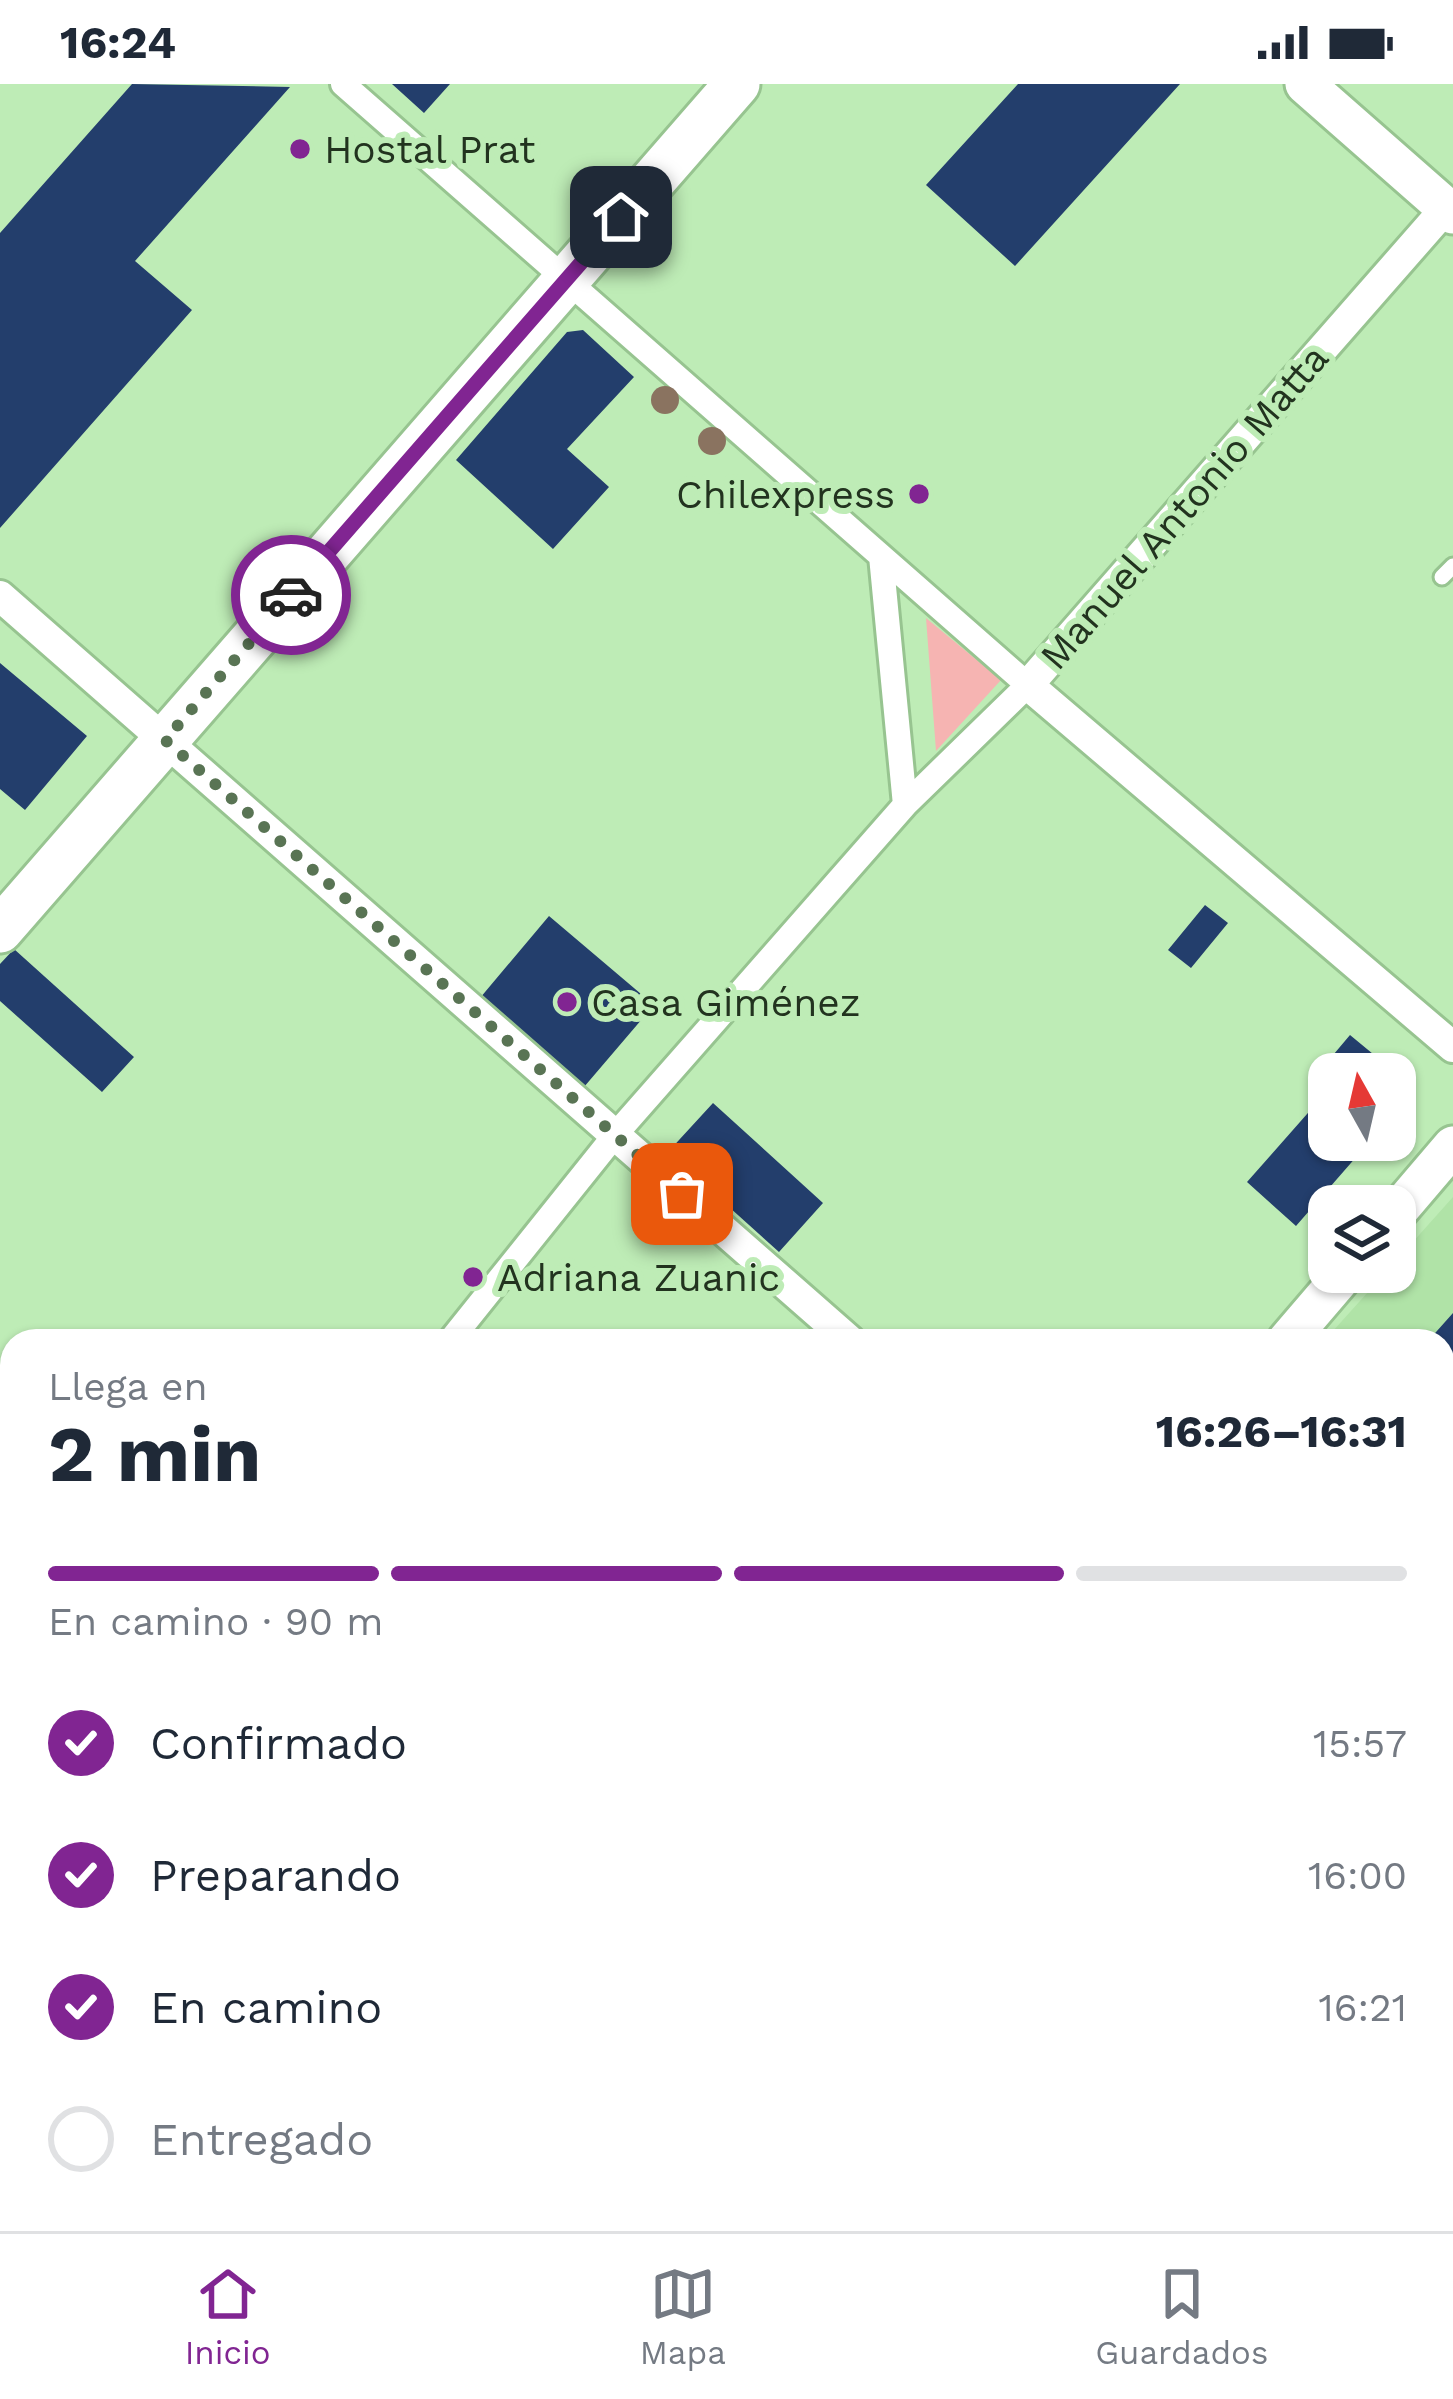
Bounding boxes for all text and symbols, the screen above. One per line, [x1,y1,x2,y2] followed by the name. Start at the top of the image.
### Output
[60,16,176,69] text: 16:24
[324,127,535,172] place label: Hostal Prat
[287,136,313,162] marker: Hostal Prat
[570,166,672,268] pin
[588,184,654,250] icon: home
[1031,336,1337,678] street label: Manuel Antonio Matta
[676,472,895,517] place label: Chilexpress
[906,481,932,507] marker: Chilexpress
[231,535,351,655] courier
[258,562,324,628] icon: car
[591,980,861,1025] place label: Casa Giménez
[554,989,580,1015] marker: Casa Giménez
[1308,1053,1416,1161] north arrow
[1308,1053,1416,1293] map controls
[631,1143,733,1245] pin
[649,1161,715,1227] icon: bag
[1308,1185,1416,1293] button: layers
[497,1255,780,1300] place label: Adriana Zuanic
[460,1264,486,1290] marker: Adriana Zuanic
[48,1364,208,1409] text: Llega en
[1156,1405,1407,1458] text: 16:26–16:31
[48,1408,261,1500] text: 2 min
[48,1599,384,1644] text: En camino · 90 m
[48,1710,114,1776] icon: check
[150,1717,407,1770] text: Confirmado
[1313,1721,1407,1766] text: 15:57
[48,1842,114,1908] icon: check
[150,1849,401,1902] text: Preparando
[1308,1853,1407,1898] text: 16:00
[48,1974,114,2040] icon: check
[150,1981,382,2034] text: En camino
[1319,1985,1407,2030] text: 16:21
[150,2113,373,2166] text: Entregado
[185,2261,271,2372] tab: Inicio
[640,2261,726,2372] tab: Mapa
[1095,2261,1268,2372] tab: Guardados

